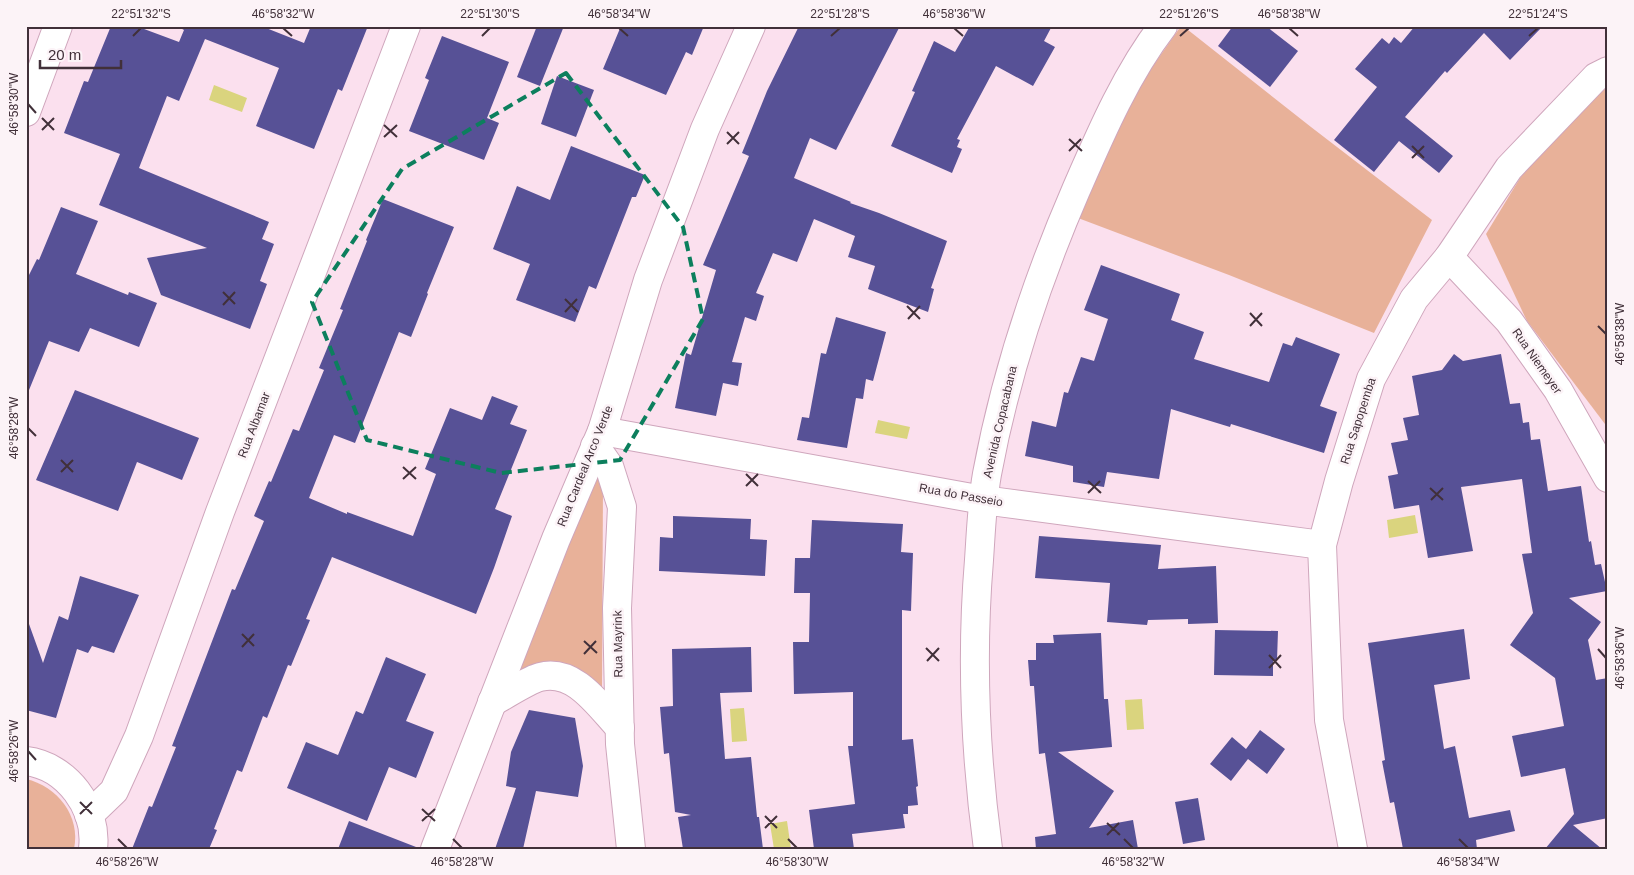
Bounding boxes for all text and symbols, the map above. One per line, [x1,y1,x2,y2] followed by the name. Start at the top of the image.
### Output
[111,7,171,21] text: 22°51'32"S
[252,7,315,21] text: 46°58'32"W
[460,7,520,21] text: 22°51'30"S
[588,7,651,21] text: 46°58'34"W
[810,7,870,21] text: 22°51'28"S
[923,7,986,21] text: 46°58'36"W
[1159,7,1219,21] text: 22°51'26"S
[1258,7,1321,21] text: 46°58'38"W
[1508,7,1568,21] text: 22°51'24"S
[40,38,121,70] scale bar
[48,46,81,63] text: 20 m
[7,72,21,135] text: 46°58'30"W
[1613,302,1627,365] text: 46°58'38"W
[1509,326,1565,396] street label: Rua Niemeyer
[980,364,1020,479] street label: Avenida Copacabana
[1337,376,1379,466] street label: Rua Sapopemba
[235,390,273,460] street label: Rua Albamar
[7,396,21,459] text: 46°58'28"W
[554,403,616,529] street label: Rua Cardeal Arco Verde
[918,481,1004,509] street label: Rua do Passeio
[610,609,626,678] street label: Rua Mayrink
[1613,626,1627,689] text: 46°58'36"W
[7,719,21,782] text: 46°58'26"W
[96,855,159,869] text: 46°58'26"W
[431,855,494,869] text: 46°58'28"W
[766,855,829,869] text: 46°58'30"W
[1102,855,1165,869] text: 46°58'32"W
[1437,855,1500,869] text: 46°58'34"W

